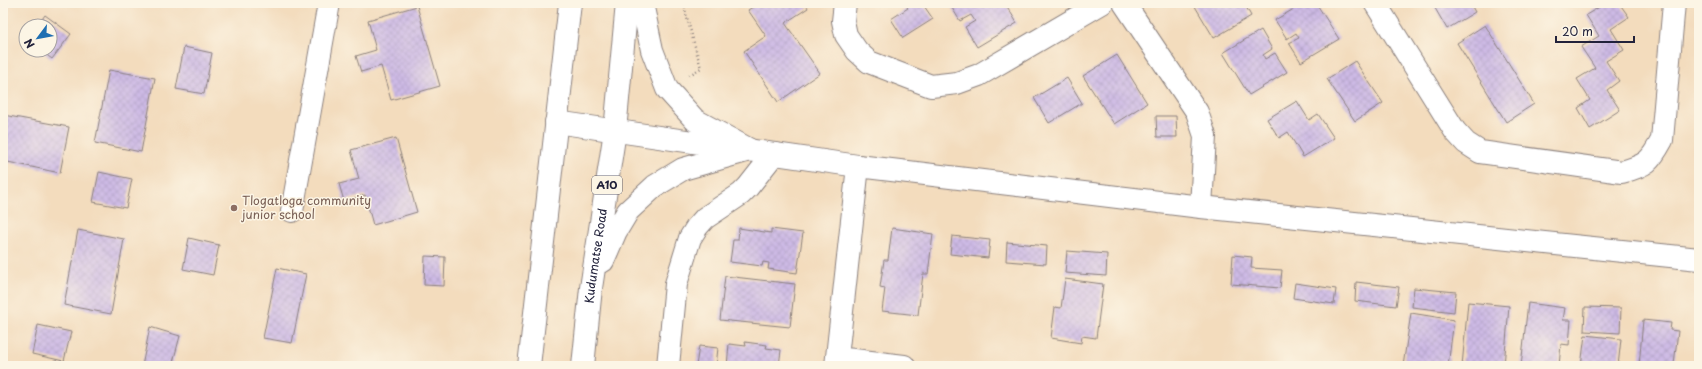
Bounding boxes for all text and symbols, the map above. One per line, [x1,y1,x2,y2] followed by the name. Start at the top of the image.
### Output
[18,18,58,58] north arrow
[1556,18,1634,44] scale bar
[1562,22,1593,40] text: 20 m
[19,35,39,52] text: N
[592,176,622,194] road number: A10
[241,191,371,223] place label: Tlogatloga community junior school
[229,203,239,213] marker: Tlogatloga community junior school
[579,207,611,304] street label: Kudumatse Road

